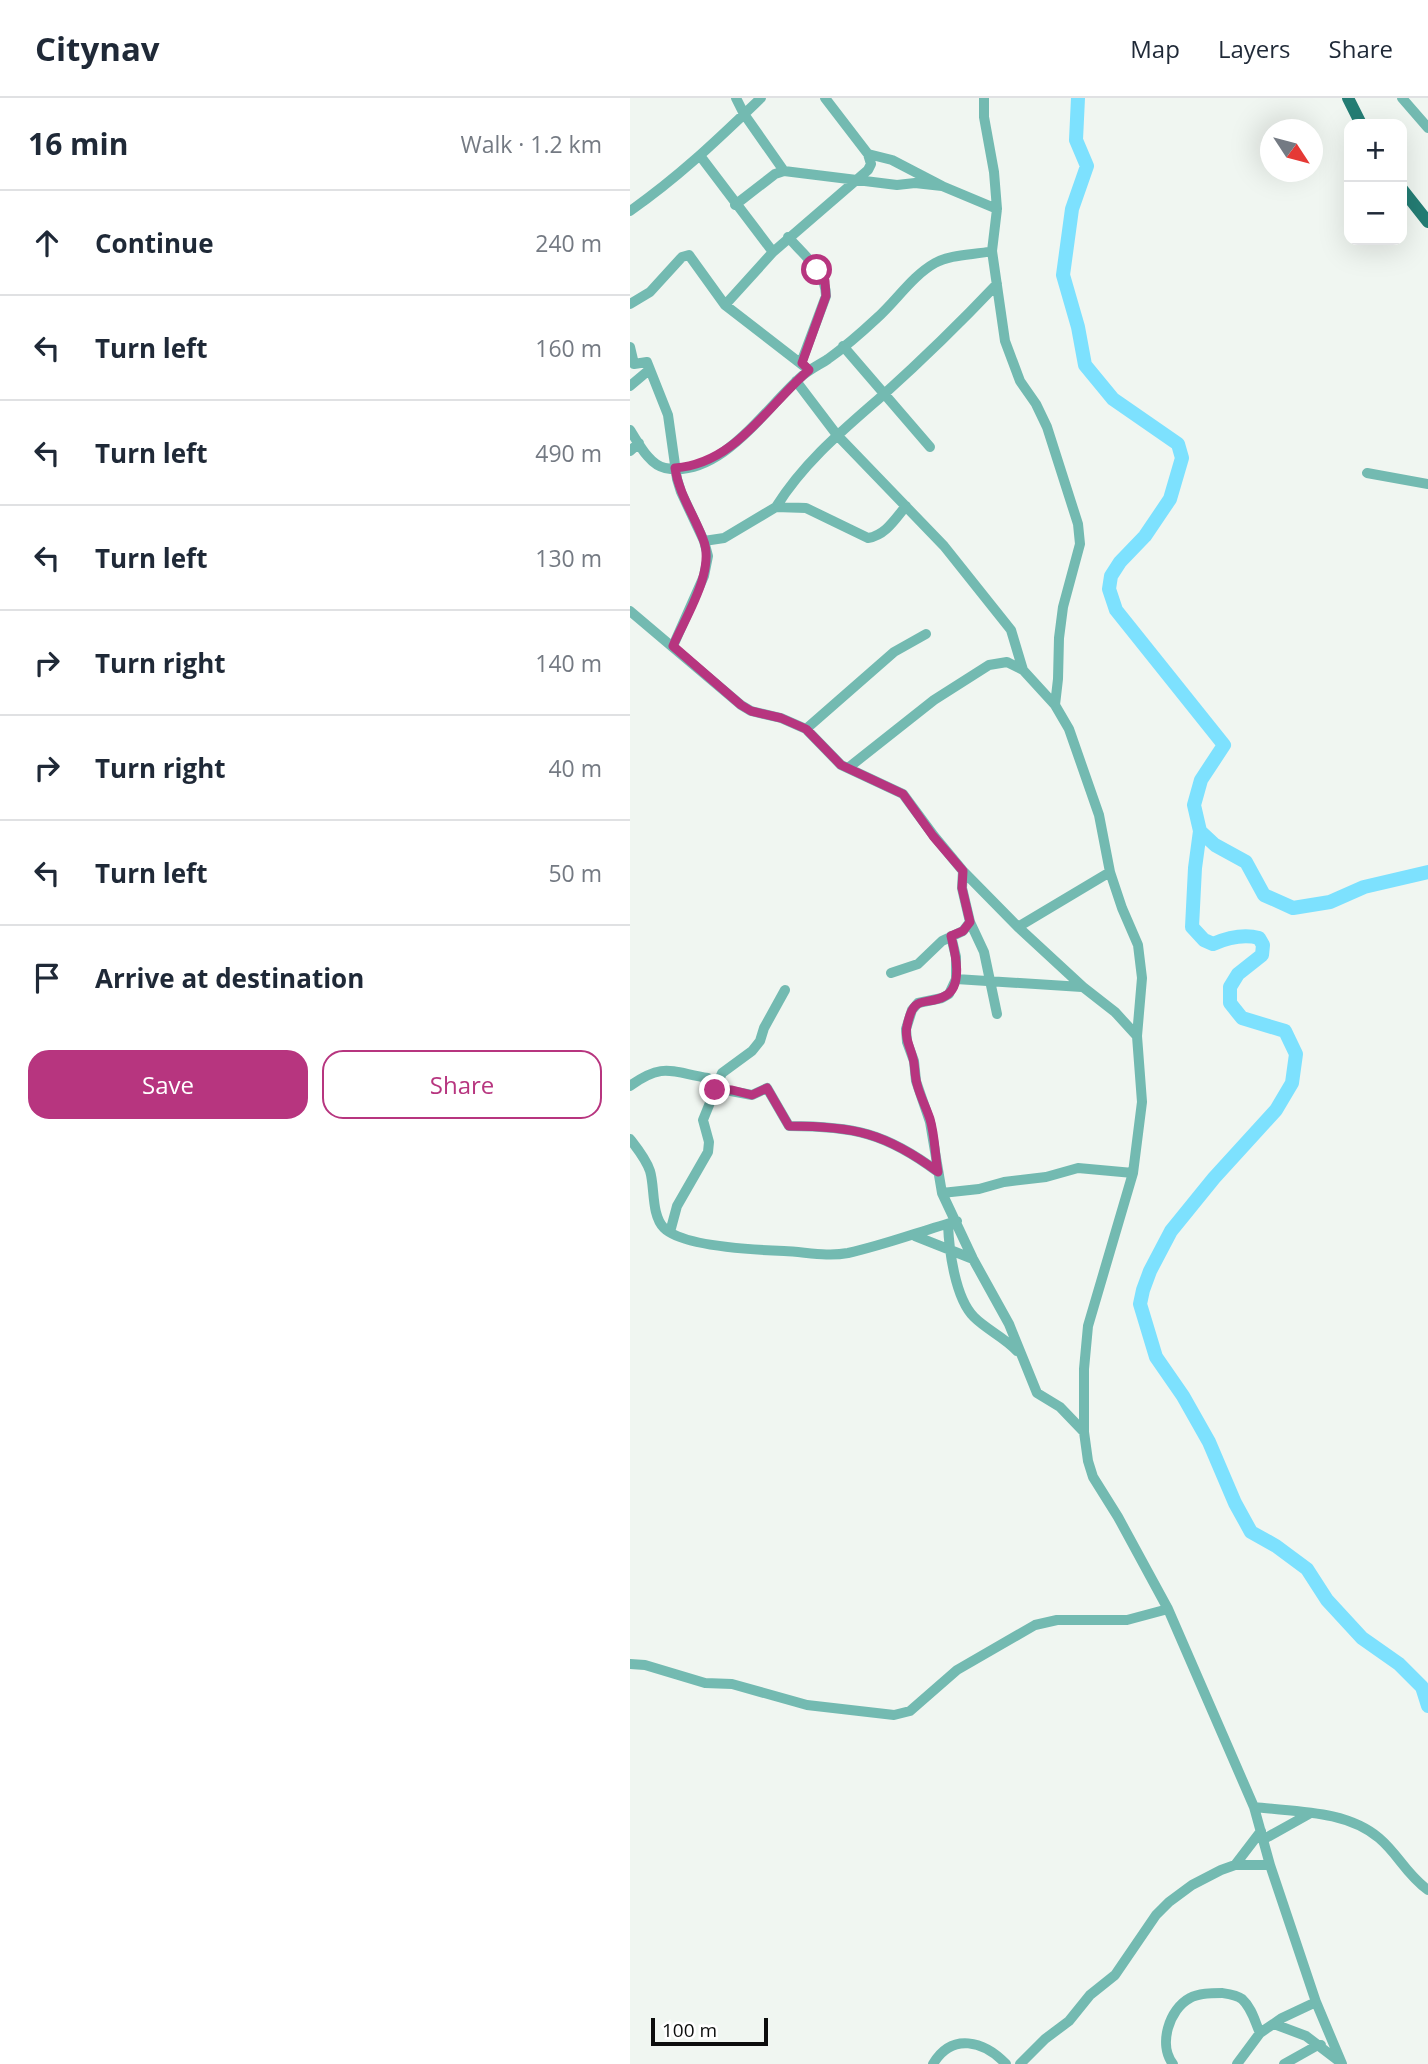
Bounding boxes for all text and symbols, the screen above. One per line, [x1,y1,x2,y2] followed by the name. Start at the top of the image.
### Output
[35,26,160,71] text: Citynav
[1130,32,1180,65] text: Map
[1218,32,1291,65] text: Layers
[1329,32,1393,65] text: Share
[1260,119,1323,182] north arrow
[1344,119,1407,245] map controls
[1344,119,1407,182] button: +
[28,123,128,164] text: 16 min
[460,128,602,160] text: Walk · 1.2 km
[1344,182,1407,245] button: −
[28,224,66,262] icon: ahead
[95,225,214,261] text: Continue
[535,227,602,259] text: 240 m
[801,254,832,285] route start
[28,329,66,367] icon: left
[95,330,207,366] text: Turn left
[535,332,602,364] text: 160 m
[28,434,66,472] icon: left
[95,435,207,471] text: Turn left
[535,437,602,469] text: 490 m
[28,539,66,577] icon: left
[95,540,207,576] text: Turn left
[535,542,602,574] text: 130 m
[28,644,66,682] icon: right
[95,645,226,681] text: Turn right
[535,647,602,679] text: 140 m
[28,749,66,787] icon: right
[95,750,226,786] text: Turn right
[548,752,602,784] text: 40 m
[28,854,66,892] icon: left
[95,855,207,891] text: Turn left
[548,857,602,889] text: 50 m
[28,959,66,997] icon: arrive
[95,960,364,996] text: Arrive at destination
[28,1050,308,1119] button: Save
[322,1050,602,1119] button: Share
[699,1074,730,1105] route end
[651,2015,768,2047] scale bar
[662,2017,717,2043] text: 100 m

